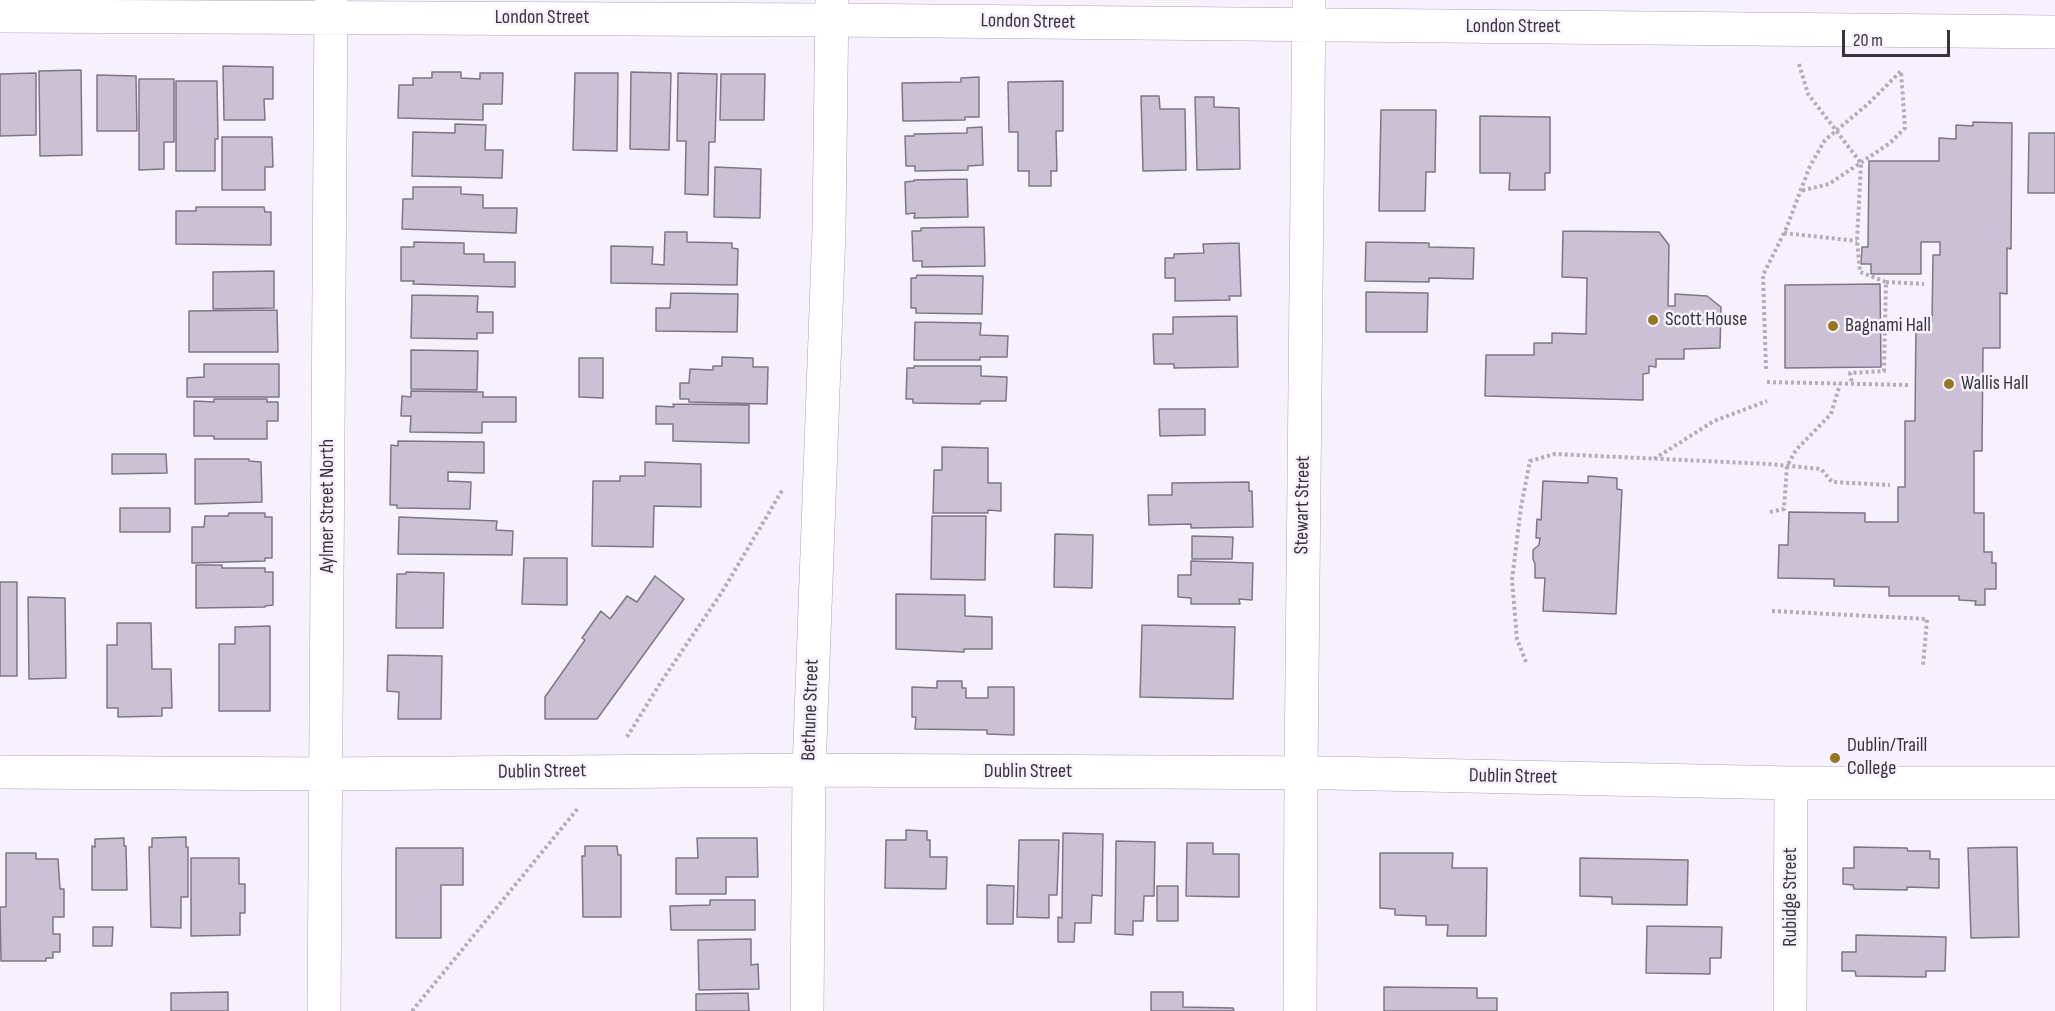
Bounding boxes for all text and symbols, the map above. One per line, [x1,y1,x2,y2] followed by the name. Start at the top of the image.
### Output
[495,6,589,30] street label: London Street
[980,9,1076,35] street label: London Street
[1466,15,1560,39] street label: London Street
[1845,18,1953,56] scale bar
[1853,30,1883,51] text: 20 m
[1665,308,1747,332] place label: Scott House
[1646,313,1660,327] marker: Scott House
[1845,314,1931,338] place label: Bagnami Hall
[1826,319,1840,333] marker: Bagnami Hall
[1961,372,2028,396] place label: Wallis Hall
[1942,377,1956,391] marker: Wallis Hall
[316,439,340,573] street label: Aylmer Street North
[1290,455,1316,555] street label: Stewart Street
[797,659,825,761] street label: Bethune Street
[1847,734,1927,781] place label: Dublin/Traill College
[1828,751,1842,765] marker: Dublin/Traill College
[498,759,586,785] street label: Dublin Street
[984,760,1072,784] street label: Dublin Street
[1469,764,1557,790] street label: Dublin Street
[1779,847,1803,947] street label: Rubidge Street

